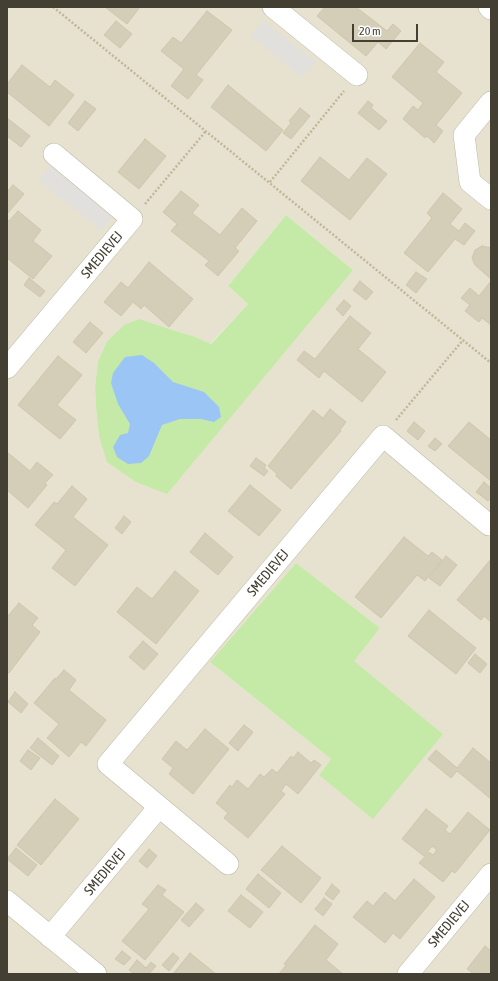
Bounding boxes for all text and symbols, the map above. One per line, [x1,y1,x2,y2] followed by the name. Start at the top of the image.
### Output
[354,16,420,42] scale bar
[359,24,381,38] text: 20 m
[78,228,126,282] street label: SMEDIEVEJ
[244,546,292,600] street label: SMEDIEVEJ
[81,845,129,899] street label: SMEDIEVEJ
[425,897,473,951] street label: SMEDIEVEJ

